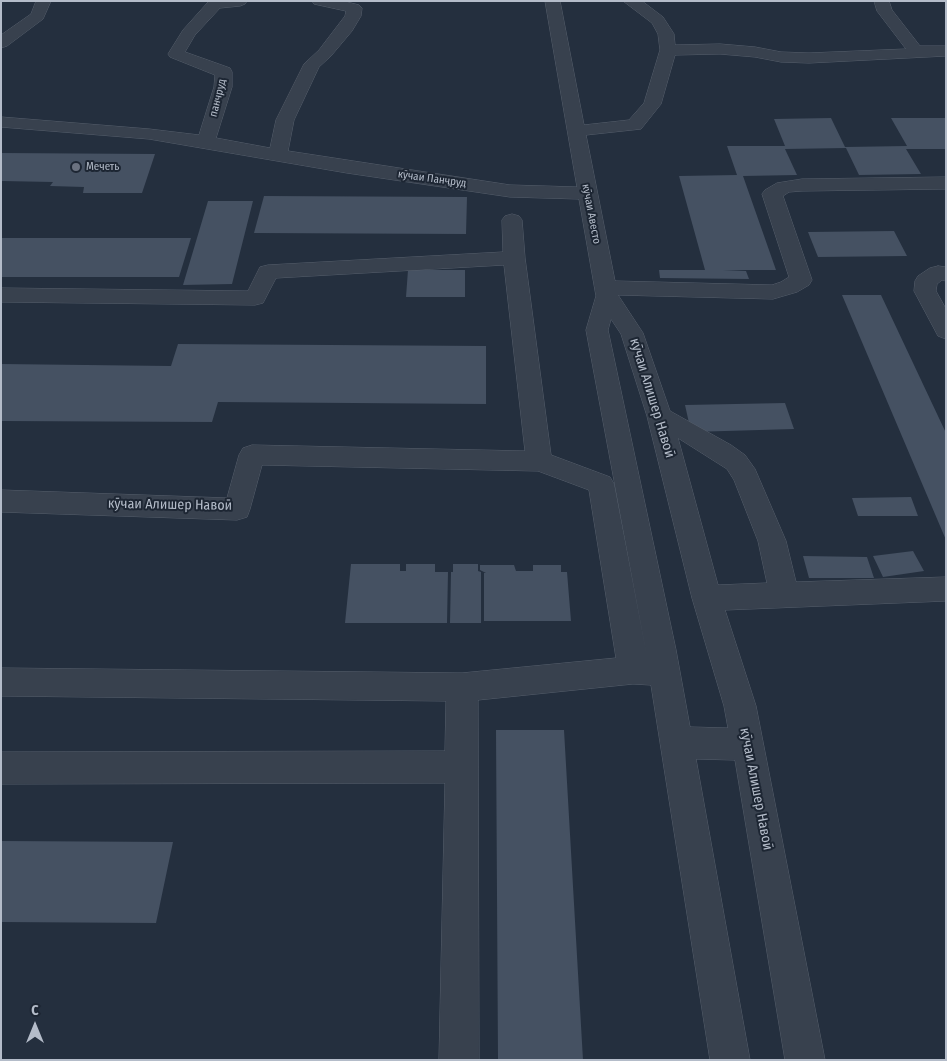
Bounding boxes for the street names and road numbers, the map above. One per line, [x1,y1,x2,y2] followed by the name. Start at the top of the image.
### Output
[207,78,229,118] street label: панчруд
[397,168,467,190] street label: кӯчаи Панҷруд
[579,183,603,245] street label: кӯчаи Авесто
[626,336,678,460] street label: кӯчаи Алишер Навоӣ
[108,496,232,514] street label: кӯчаи Алишер Навоӣ
[736,726,776,852] street label: кӯчаи Алишер Навоӣ

